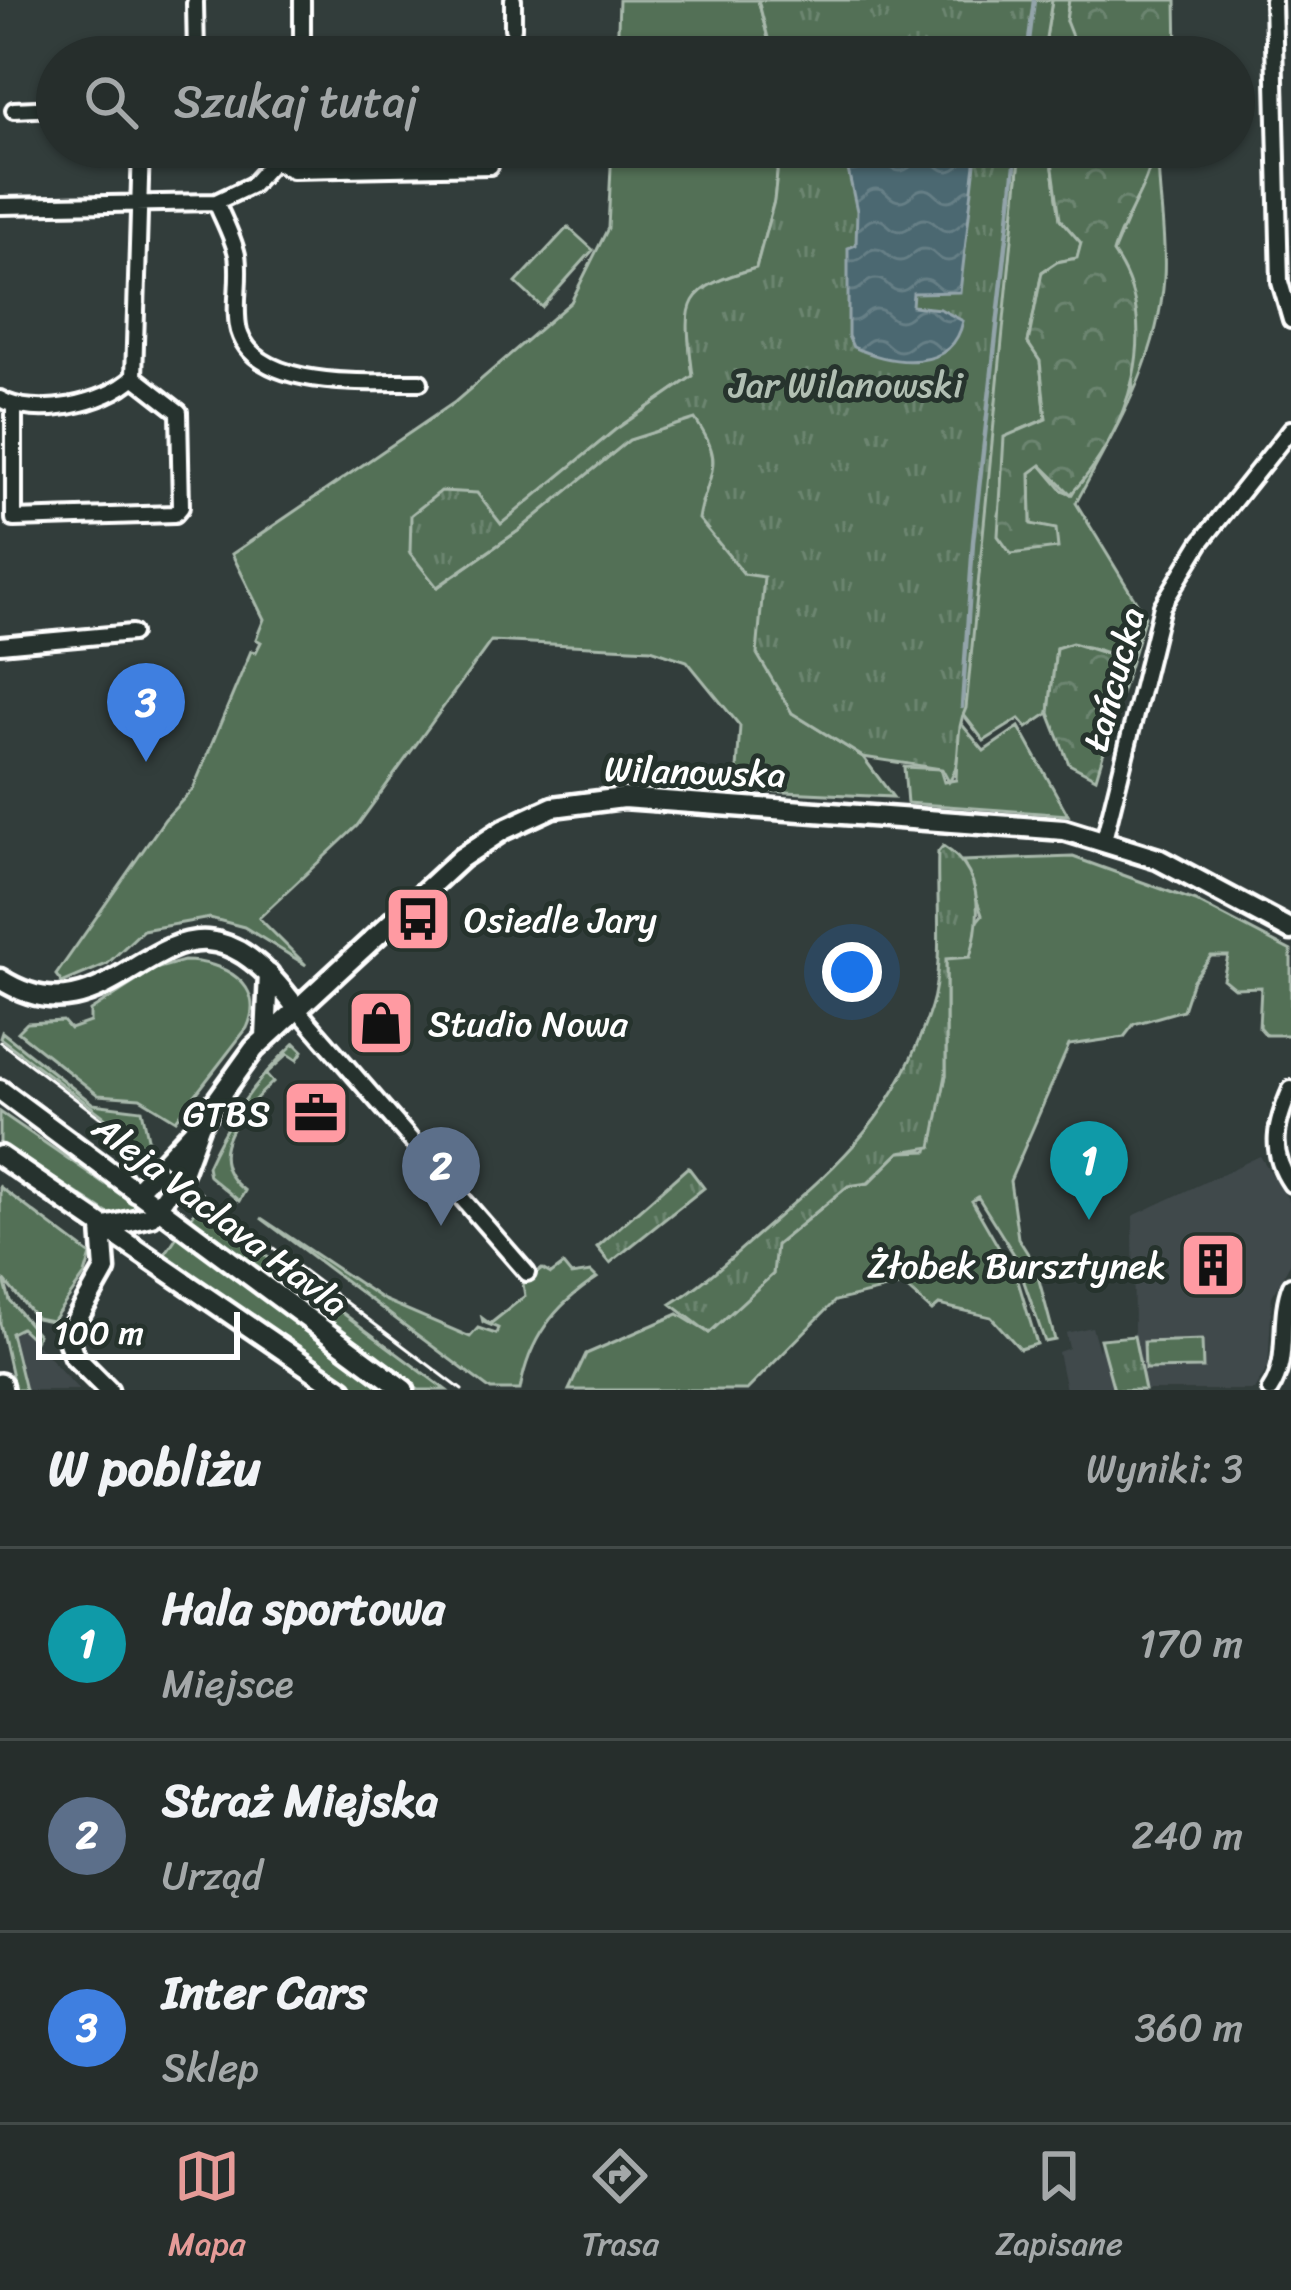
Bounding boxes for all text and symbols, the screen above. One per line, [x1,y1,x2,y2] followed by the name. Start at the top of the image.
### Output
[36,36,1255,168] search box
[174,62,418,142] text: Szukaj tutaj
[78,69,144,135] icon: search
[727,353,964,417] park label: Jar Wilanowski
[1064,600,1164,758] street label: Łańcucka
[107,663,185,762] pin: 3
[603,737,787,807] street label: Wilanowska
[383,884,453,954] bus stop icon: Osiedle Jary
[464,888,657,952] place label: Osiedle Jary
[822,942,882,1002] your location
[346,988,416,1058] shop icon: Studio Nowa
[428,992,629,1056] place label: Studio Nowa
[281,1078,351,1148] office icon: GTBS
[183,1082,270,1146] place label: GTBS
[78,1097,362,1334] street label: Aleja Vaclava Havla
[1050,1121,1128,1220] pin: 1
[402,1127,480,1226] pin: 2
[1178,1230,1248,1300] building icon: Żłobek Bursztynek
[867,1234,1166,1298] place label: Żłobek Bursztynek
[54,1304,144,1362] text: 100 m
[36,1306,240,1359] scale bar
[48,1423,261,1513] text: W pobliżu
[1086,1434,1243,1503] text: Wyniki: 3
[162,1569,445,1649] text: Hala sportowa
[79,1609,95,1678] text: 1
[1139,1609,1243,1678] text: 170 m
[162,1649,294,1718] text: Miejsce
[162,1761,438,1841] text: Straż Miejska
[76,1801,98,1870] text: 2
[1131,1801,1243,1870] text: 240 m
[162,1841,262,1910] text: Urząd
[162,1953,367,2033] text: Inter Cars
[76,1993,98,2062] text: 3
[1135,1993,1243,2062] text: 360 m
[162,2033,259,2102] text: Sklep
[168,2143,246,2273] tab: Mapa
[582,2143,659,2273] tab: Trasa
[995,2143,1123,2273] tab: Zapisane

